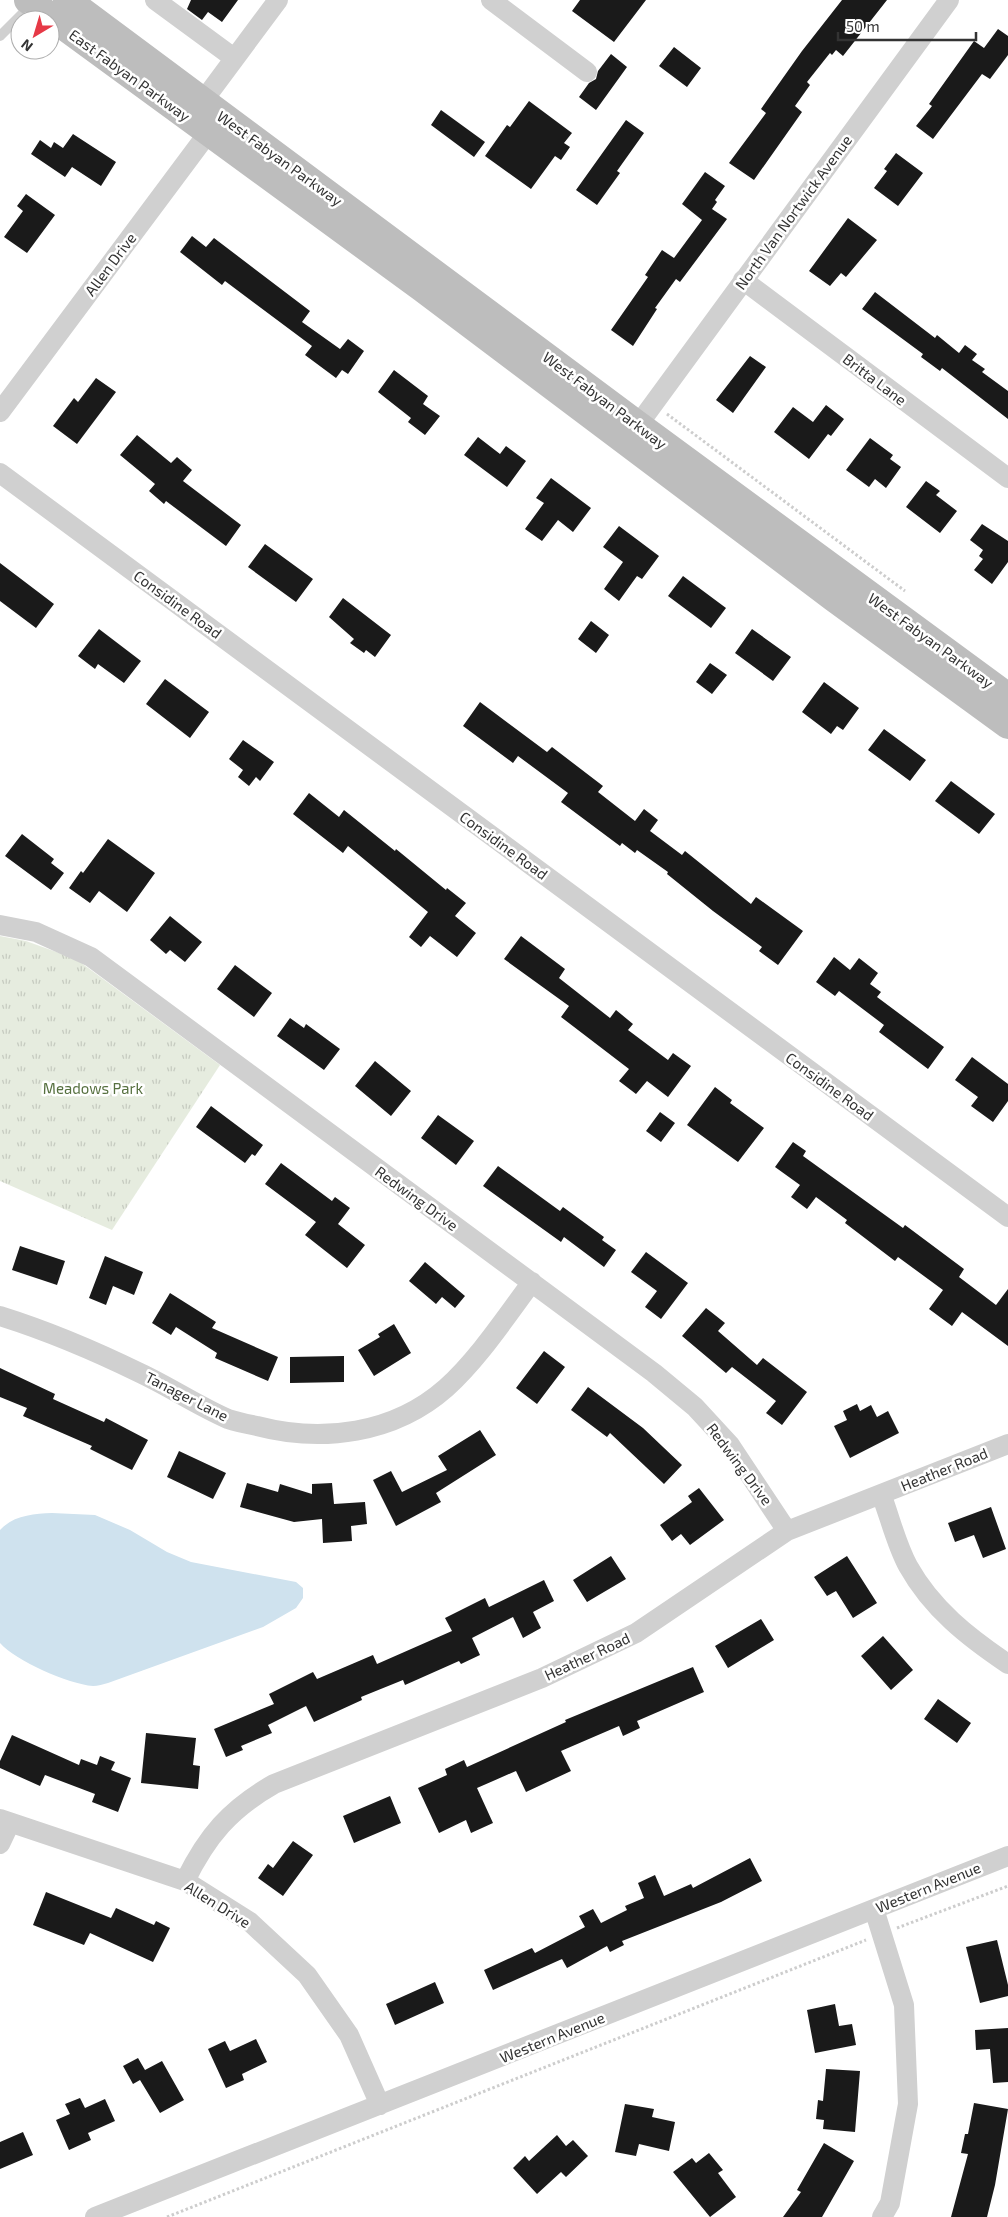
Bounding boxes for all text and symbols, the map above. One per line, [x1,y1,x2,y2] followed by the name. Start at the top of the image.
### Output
[10,10,60,60] north arrow
[838,10,976,42] scale bar
[846,17,880,35] text: 50 m
[66,25,194,125] street label: East Fabyan Parkway
[17,36,36,55] text: N
[214,107,346,210] street label: West Fabyan Parkway
[731,131,855,293] street label: North Van Nortwick Avenue
[81,229,139,299] street label: Allen Drive
[540,348,671,452] street label: West Fabyan Parkway
[840,349,910,409] street label: Britta Lane
[131,566,225,642] street label: Considine Road
[865,589,997,692] street label: West Fabyan Parkway
[457,807,551,883] street label: Considine Road
[783,1048,877,1124] street label: Considine Road
[43,1079,144,1097] park label: Meadows Park
[372,1162,462,1234] street label: Redwing Drive
[143,1367,231,1425] street label: Tanager Lane
[703,1419,777,1509] street label: Redwing Drive
[898,1443,990,1495] street label: Heather Road
[541,1628,633,1684] street label: Heather Road
[873,1858,983,1916] street label: Western Avenue
[182,1877,254,1931] street label: Allen Drive
[497,2008,607,2066] street label: Western Avenue

